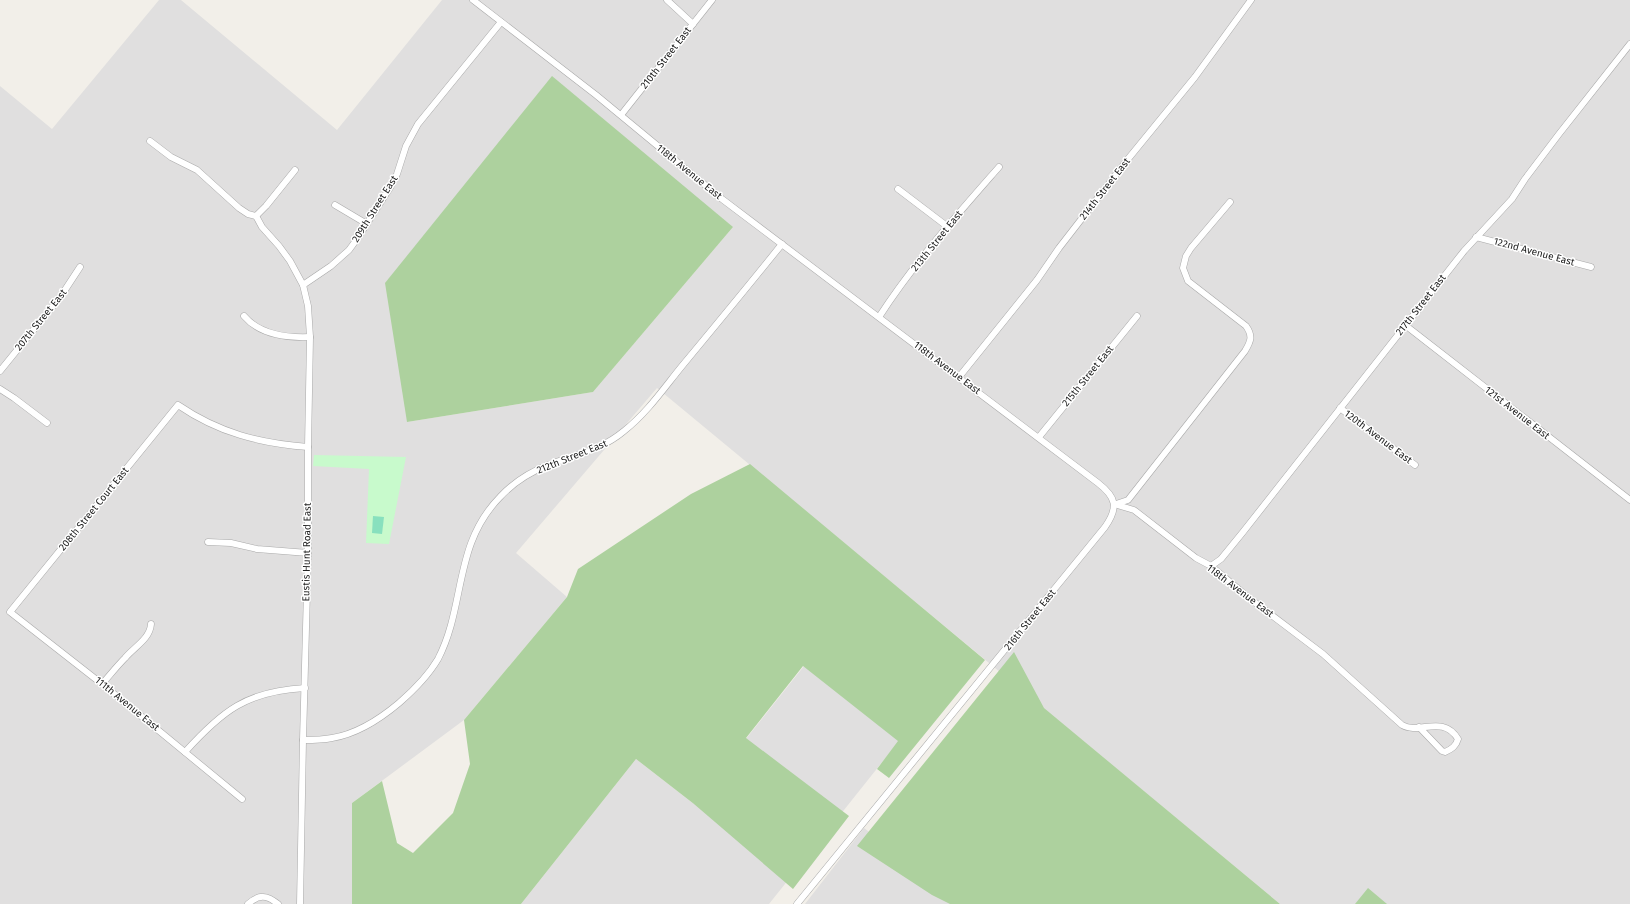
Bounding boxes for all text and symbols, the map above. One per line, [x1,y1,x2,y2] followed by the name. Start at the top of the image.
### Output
[638,24,694,91] street label: 210th Street East
[654,142,724,202] street label: 118th Avenue East
[1077,155,1133,222] street label: 214th Street East
[350,173,401,245] street label: 209th Street East
[909,208,965,274] street label: 213th Street East
[1492,235,1576,269] street label: 122nd Avenue East
[1393,272,1449,338] street label: 217th Street East
[13,287,70,353] street label: 207th Street East
[911,339,983,397] street label: 118th Avenue East
[1060,343,1116,409] street label: 215th Street East
[1482,384,1552,442] street label: 121st Avenue East
[1342,408,1415,467] street label: 120th Avenue East
[535,437,609,477] street label: 212th Street East
[57,465,132,553] street label: 208th Street Court East
[300,502,314,601] street label: Eustis Hunt Road East
[1204,562,1276,620] street label: 118th Avenue East
[1002,587,1059,653] street label: 216th Street East
[92,674,162,734] street label: 111th Avenue East

